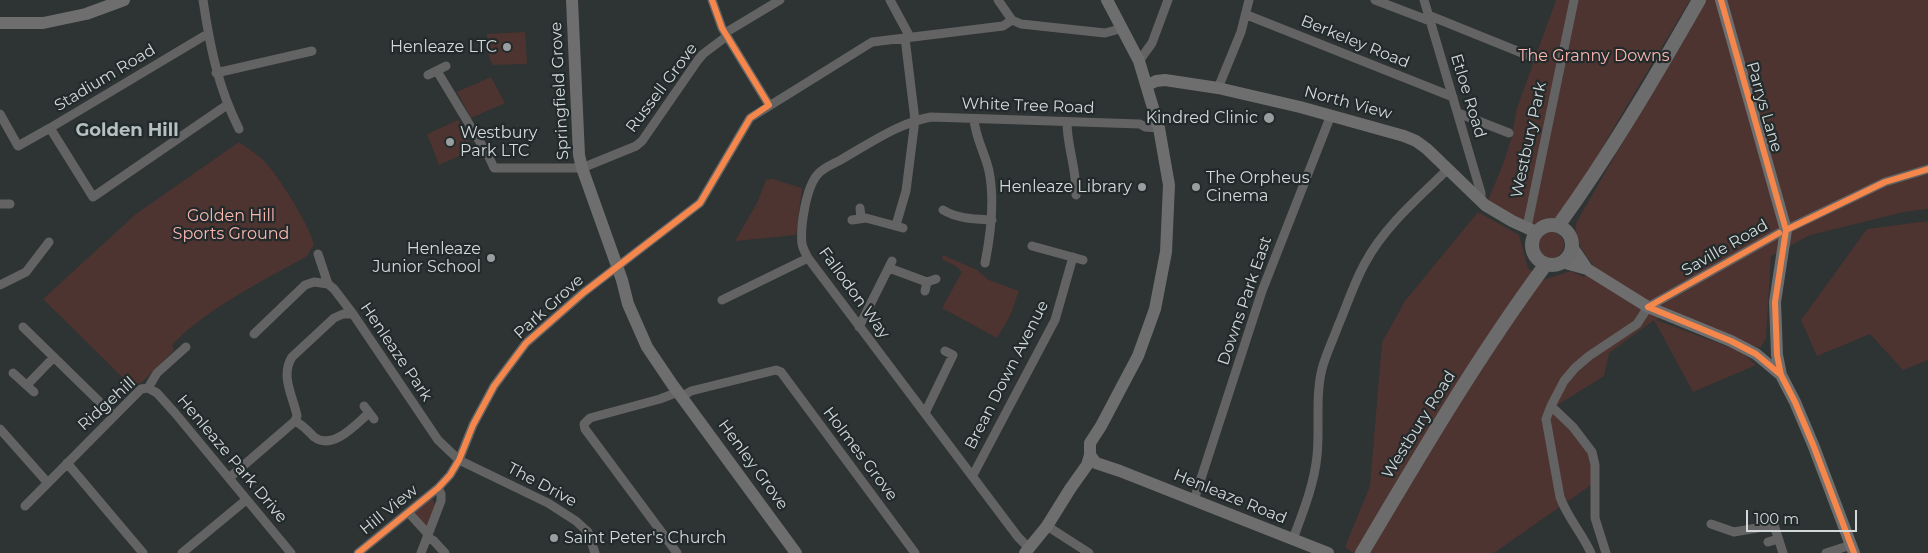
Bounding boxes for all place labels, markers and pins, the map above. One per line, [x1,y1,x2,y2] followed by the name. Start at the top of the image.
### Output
[390,37,497,57] place label: Henleaze LTC
[501,41,513,53] marker: Henleaze LTC
[1146,108,1258,128] place label: Kindred Clinic
[1262,111,1276,125] marker: Kindred Clinic
[460,123,537,161] place label: Westbury Park LTC
[444,136,456,148] marker: Westbury Park LTC
[1206,168,1309,206] place label: The Orpheus Cinema
[999,177,1132,197] place label: Henleaze Library
[1136,181,1148,193] marker: Henleaze Library
[1190,181,1202,193] marker: The Orpheus Cinema
[373,239,481,277] place label: Henleaze Junior School
[485,252,497,264] marker: Henleaze Junior School
[564,528,726,548] place label: Saint Peter's Church
[548,532,560,544] marker: Saint Peter's Church

